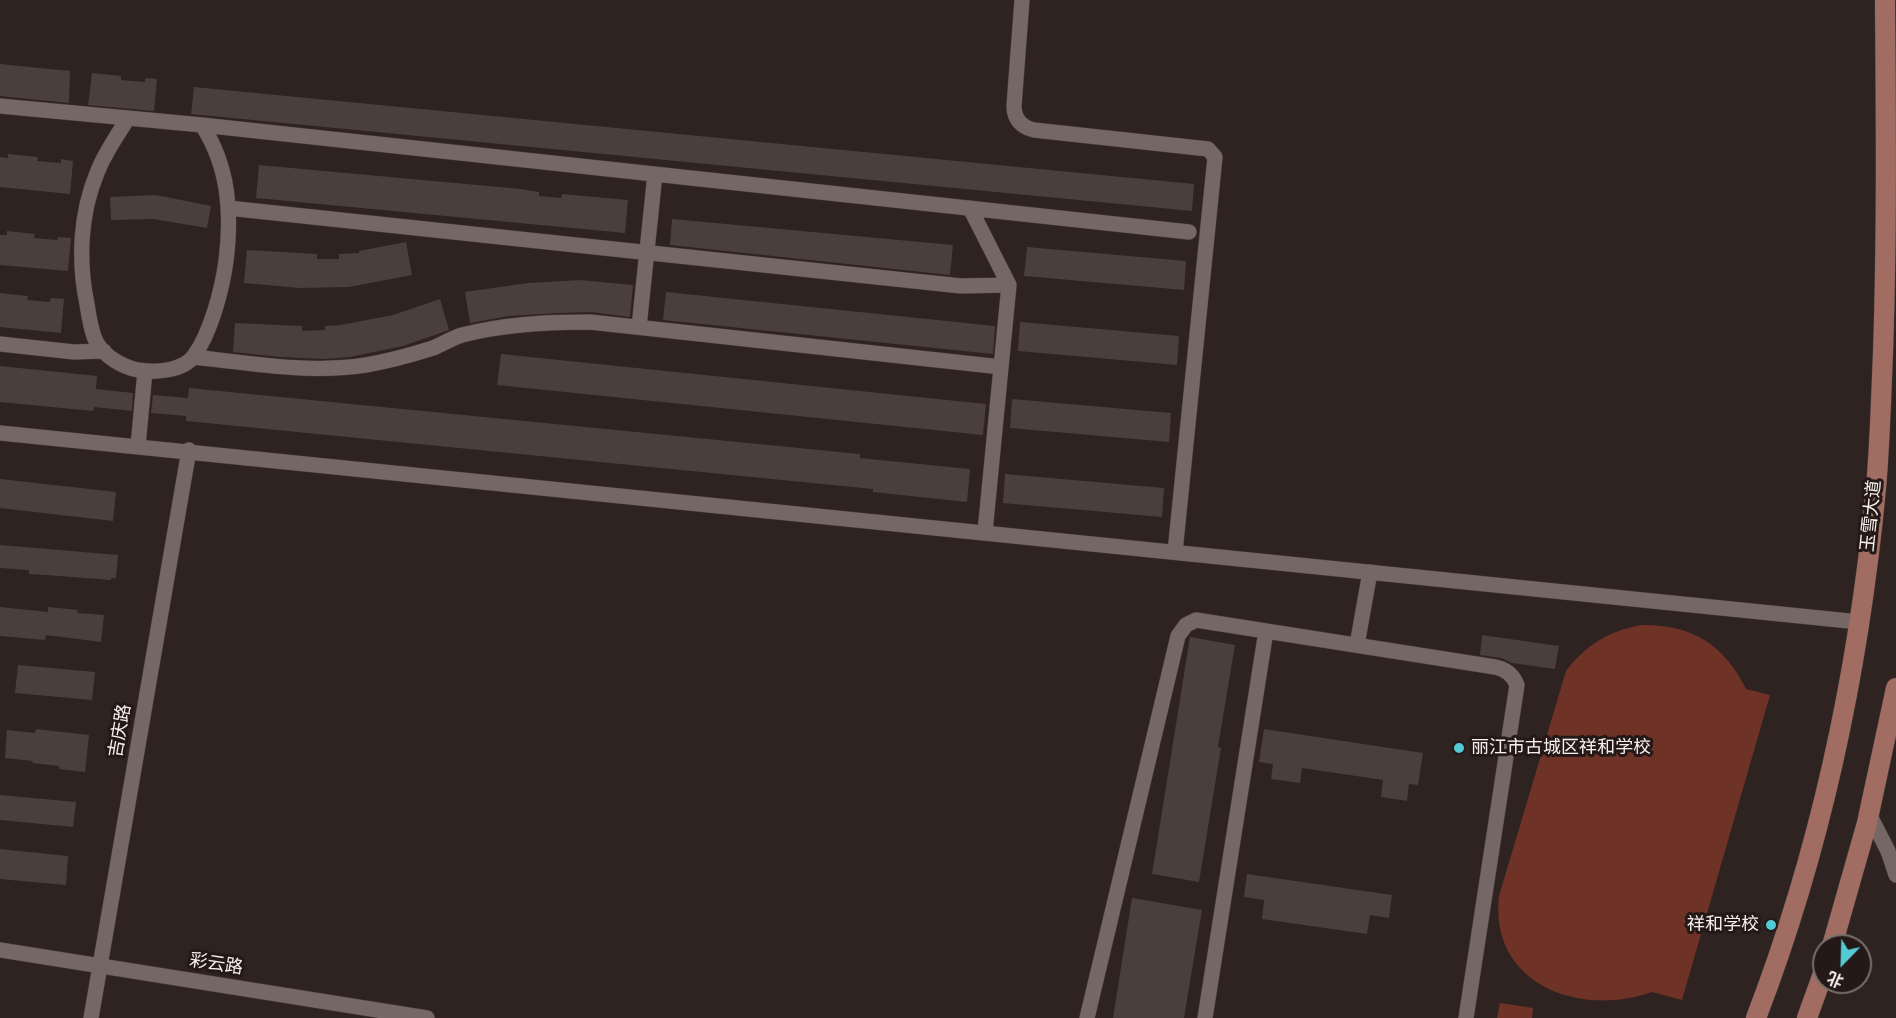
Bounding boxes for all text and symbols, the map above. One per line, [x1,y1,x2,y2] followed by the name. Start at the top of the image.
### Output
[1857,479,1887,553] street label: 玉雪大道
[106,703,136,759] street label: 吉庆路
[1471,737,1651,759] place label: 丽江市古城区祥和学校
[1452,741,1466,755] marker: 丽江市古城区祥和学校
[1687,914,1759,936] place label: 祥和学校
[1764,918,1778,932] marker: 祥和学校
[1812,934,1872,994] north arrow
[188,950,244,980] street label: 彩云路
[1824,965,1847,993] text: 北

